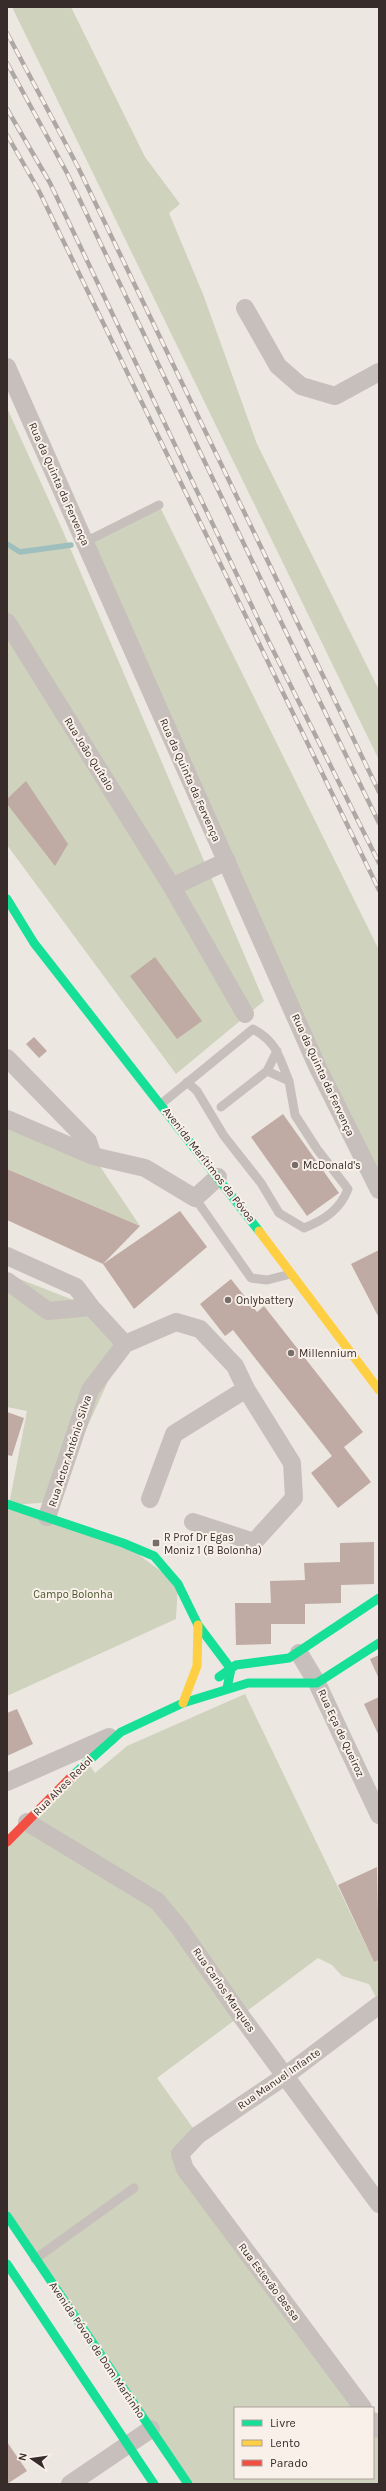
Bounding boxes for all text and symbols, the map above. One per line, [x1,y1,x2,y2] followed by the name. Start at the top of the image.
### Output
[26,420,92,548] street label: Rua da Quinta da Fervença
[61,715,117,793] street label: Rua João Quítalo
[157,716,223,844] street label: Rua da Quinta da Fervença
[289,1012,357,1138] street label: Rua da Quinta da Fervença
[160,1105,258,1225] street label: Avenida Marítimos da Póvoa
[303,1159,361,1172] place label: McDonald's
[290,1160,300,1170] marker: McDonald's
[236,1294,294,1307] place label: Onlybattery
[223,1295,233,1305] marker: Onlybattery
[299,1347,357,1360] place label: Millennium
[286,1348,296,1358] marker: Millennium
[46,1393,94,1509] street label: Rua Actor António Silva
[164,1531,262,1557] place label: R Prof Dr Egas Moniz 1 (B Bolonha)
[151,1538,161,1548] marker: R Prof Dr Egas Moniz 1 (B Bolonha)
[33,1588,113,1601] park label: Campo Bolonha
[315,1687,367,1779] street label: Rua Eça de Queiroz
[30,1753,96,1819] street label: Rua Alves Redol
[190,1945,258,2035] street label: Rua Carlos Marques
[235,2045,323,2112] street label: Rua Manuel Infante
[235,2241,303,2323] street label: Rua Estevão Bessa
[46,2279,148,2421] street label: Avenida Póvoa de Dom Martinho
[234,2407,374,2479] legend
[270,2416,296,2430] text: Livre
[270,2436,300,2450] text: Lento
[12,2439,52,2479] north arrow
[16,2452,30,2462] text: N
[270,2456,308,2470] text: Parado

